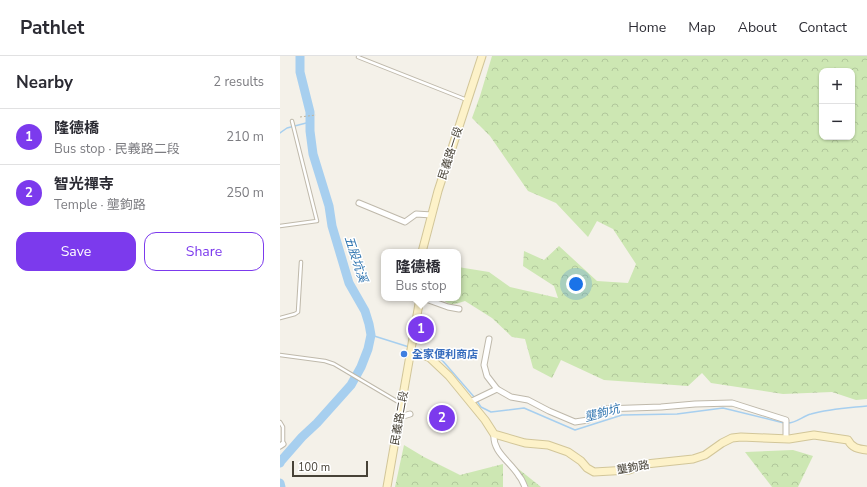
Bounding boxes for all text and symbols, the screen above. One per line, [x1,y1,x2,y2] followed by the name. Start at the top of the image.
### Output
[20,15,84,41] text: Pathlet
[628,18,666,37] text: Home
[688,18,716,37] text: Map
[738,18,777,37] text: About
[799,18,847,37] text: Contact
[819,68,855,140] map controls
[819,68,855,104] button: +
[16,71,73,94] text: Nearby
[213,73,264,91] text: 2 results
[819,104,855,140] button: −
[54,118,99,138] text: 隆德橋
[435,125,466,182] street label: 民義路一段
[25,128,33,146] text: 1
[226,128,264,146] text: 210 m
[54,140,180,158] text: Bus stop · 民義路二段
[54,174,114,194] text: 智光禪寺
[25,184,33,202] text: 2
[226,184,264,202] text: 250 m
[54,196,146,214] text: Temple · 壟鉤路
[16,232,136,271] button: Save
[144,232,264,271] button: Share
[341,234,372,286] water label: 五股坑溪
[381,249,461,301] popup
[395,257,440,277] text: 隆德橋
[566,274,586,294] your location
[395,277,447,295] text: Bus stop
[408,314,434,344] pin: 1
[412,347,478,362] place label: 全家便利商店
[399,349,409,359] marker: 全家便利商店
[387,390,412,446] street label: 民義路二段
[583,400,623,425] water label: 壟鉤坑
[429,403,455,433] pin: 2
[616,457,651,478] street label: 壟鉤路
[292,459,368,478] scale bar
[298,460,330,475] text: 100 m

